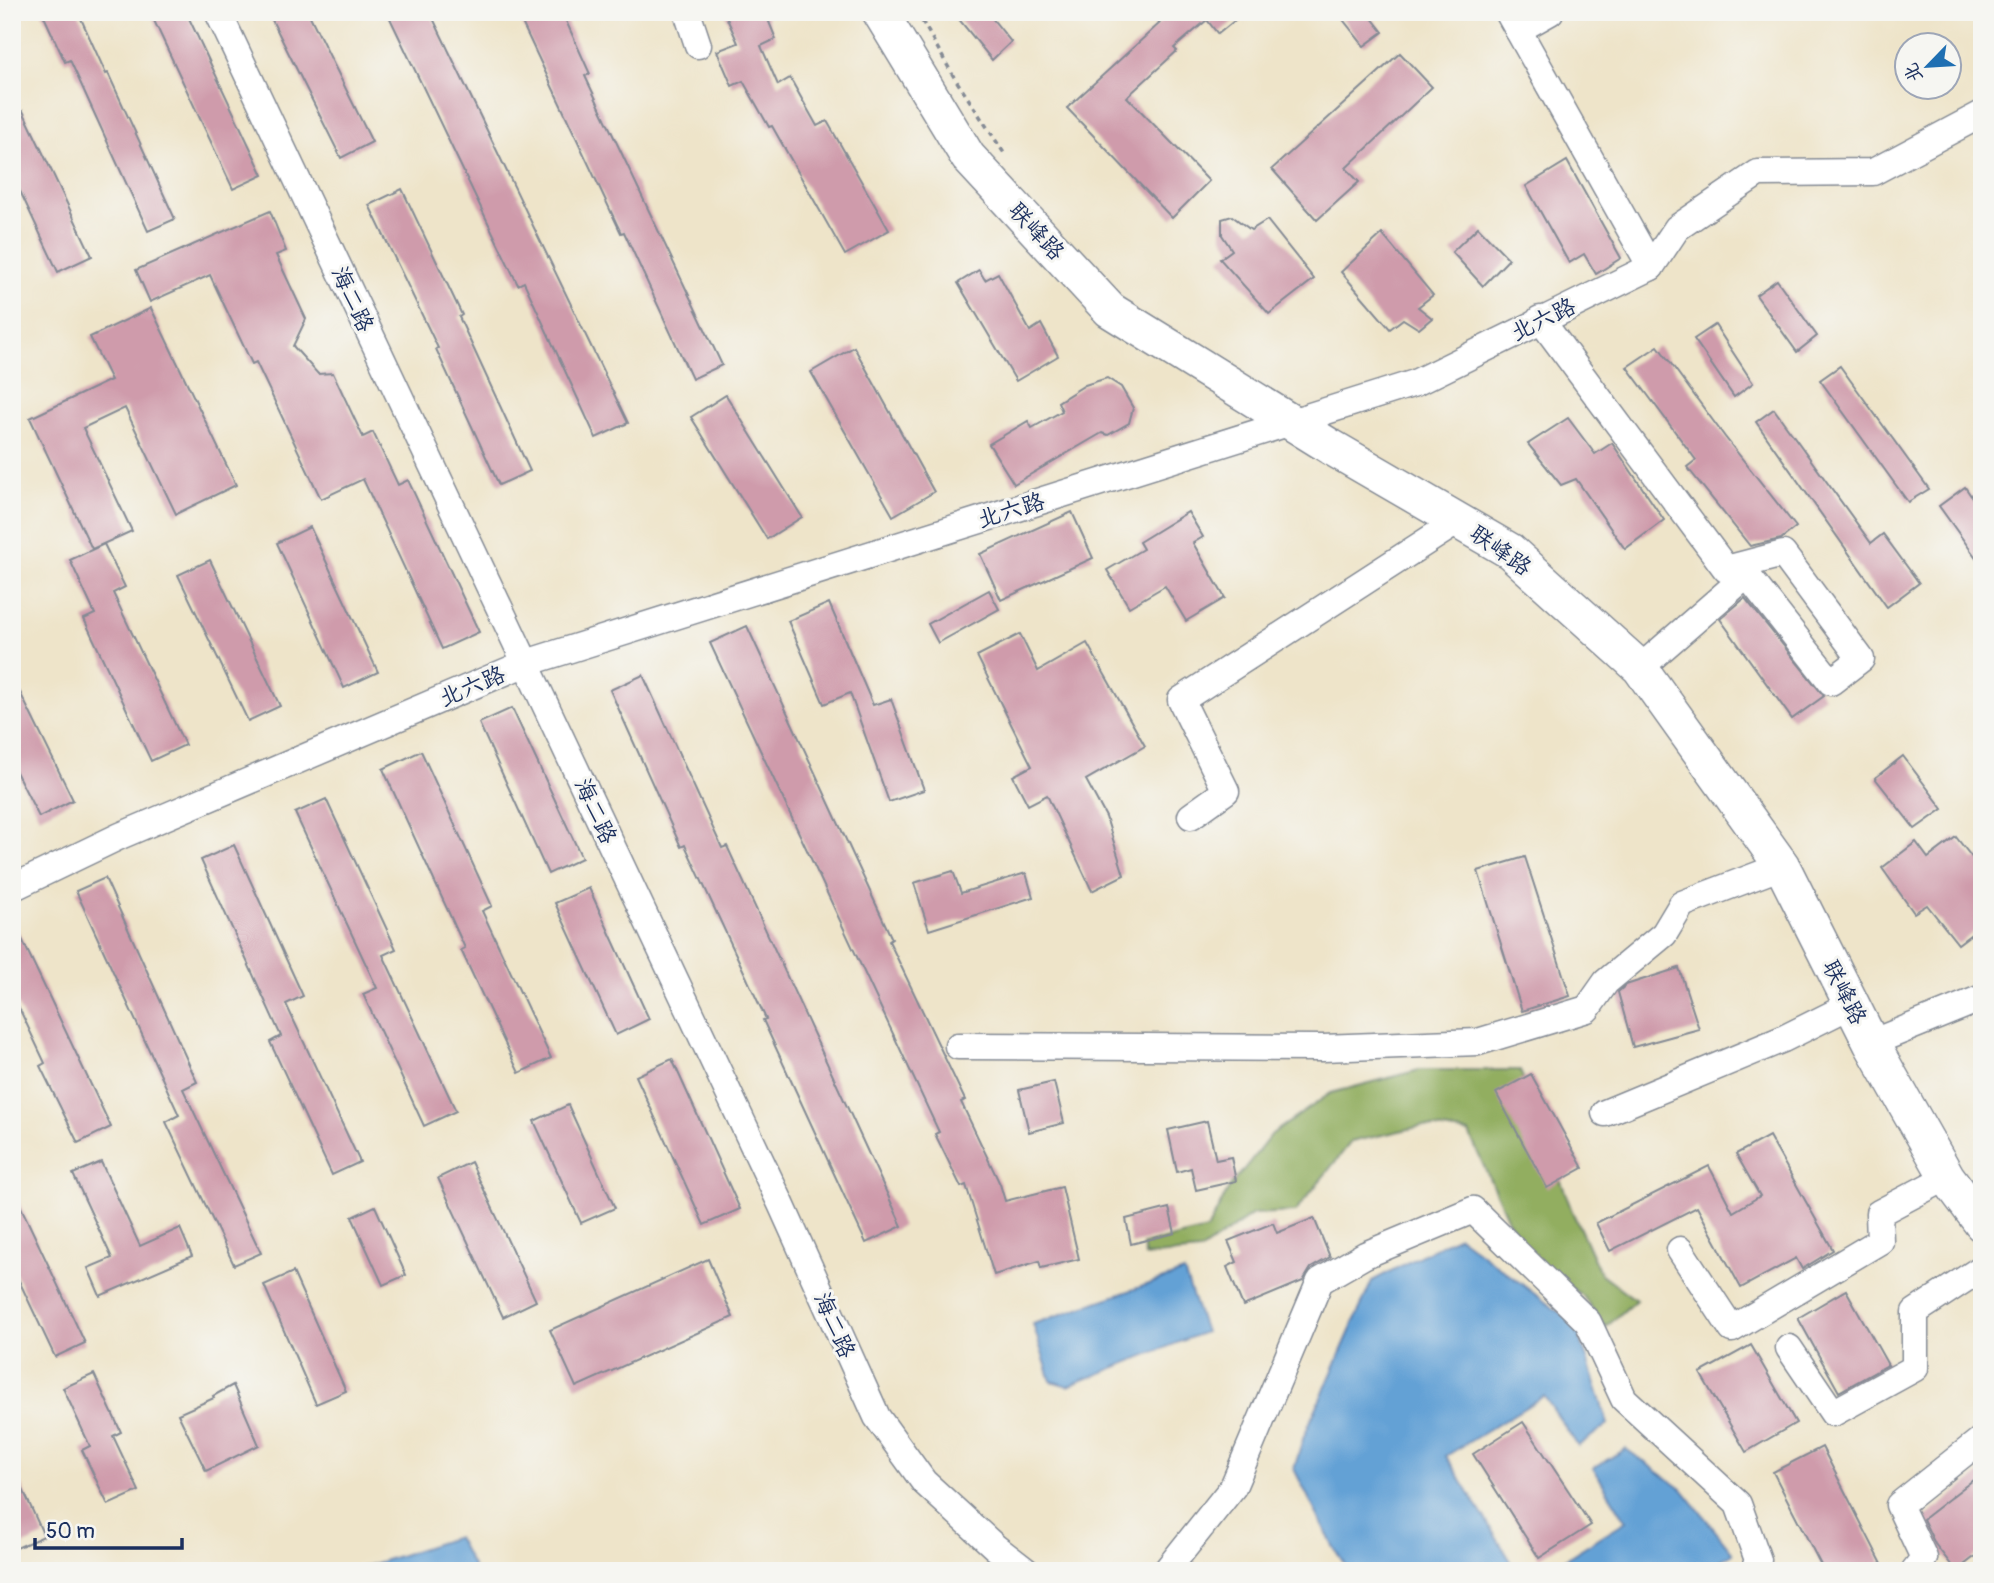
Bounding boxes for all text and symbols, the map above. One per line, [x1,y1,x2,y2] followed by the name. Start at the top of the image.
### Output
[1892,32,1962,102] north arrow
[1899,59,1928,86] text: 北
[1003,196,1071,266] street label: 联峰路
[325,262,380,337] street label: 海二路
[1506,291,1581,348] street label: 北六路
[974,487,1048,534] street label: 北六路
[1464,519,1537,582] street label: 联峰路
[435,660,510,713] street label: 北六路
[568,774,623,849] street label: 海二路
[1816,955,1873,1030] street label: 联峰路
[807,1288,862,1363] street label: 海二路
[35,1506,182,1550] scale bar
[46,1518,95,1545] text: 50 m

